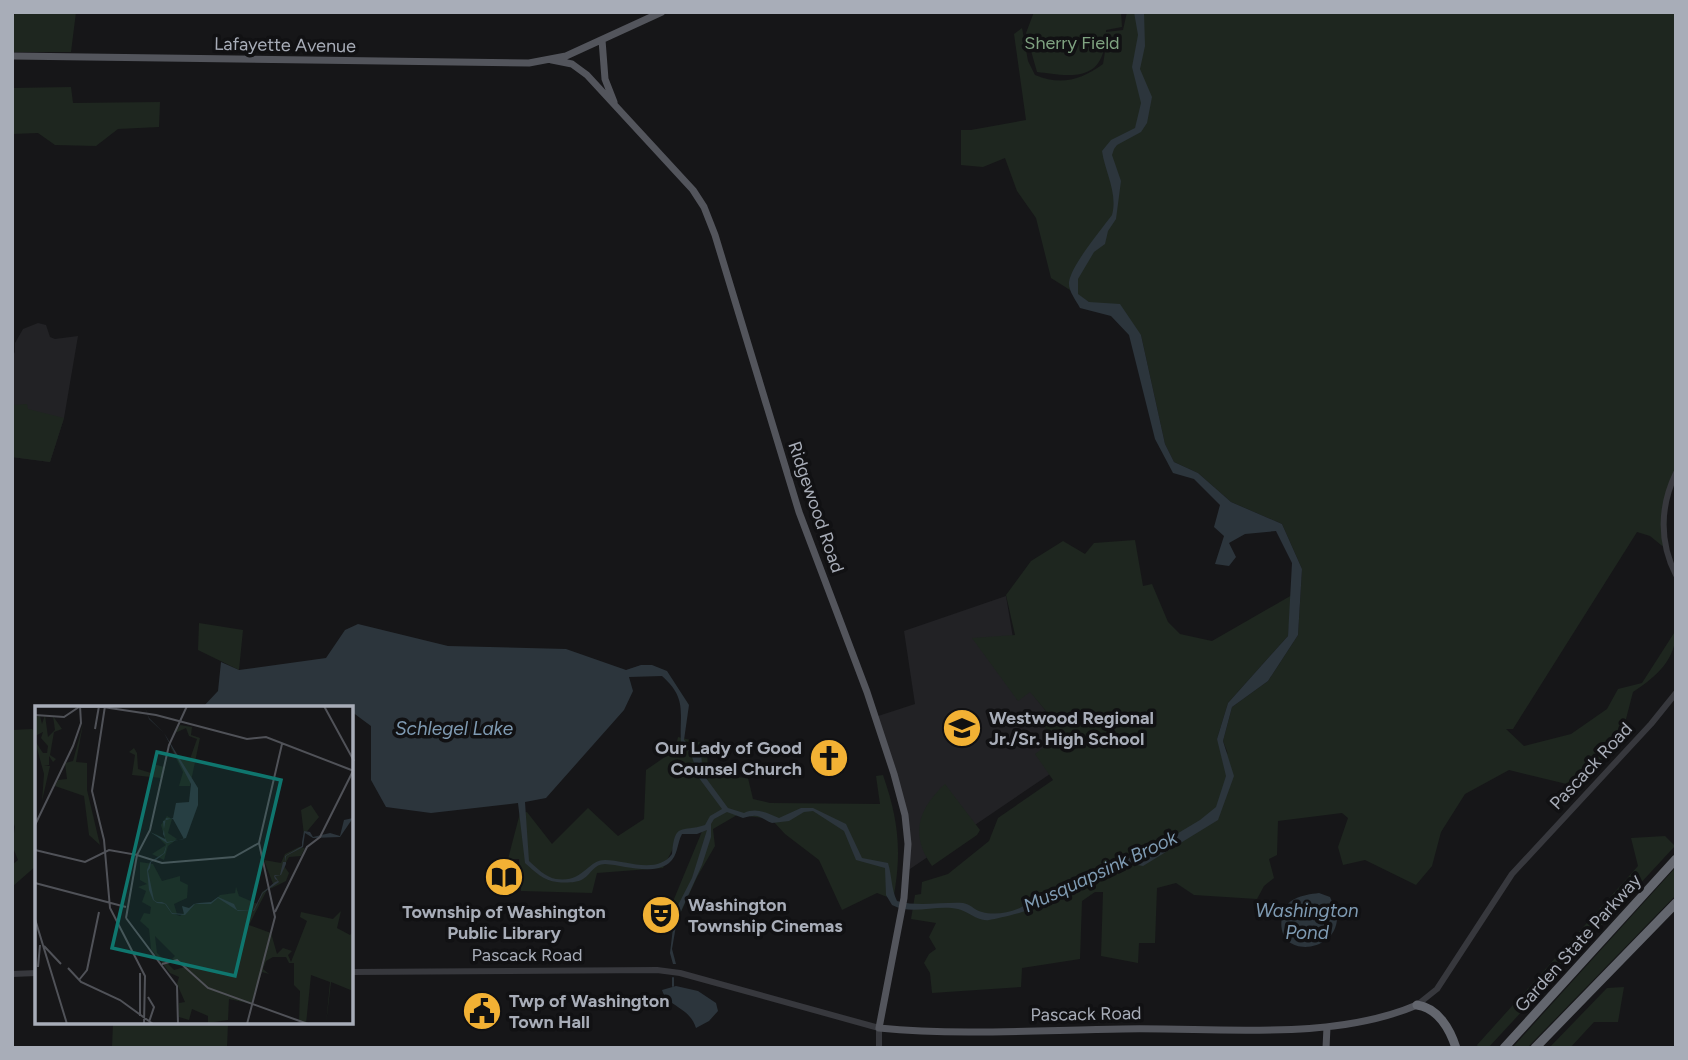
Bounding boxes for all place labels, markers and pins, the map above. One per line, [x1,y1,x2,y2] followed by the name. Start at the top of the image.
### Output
[941,707,983,749] school or university icon: Westwood Regional Jr./Sr. High School
[989,707,1154,750] place label: Westwood Regional Jr./Sr. High School
[655,737,802,780] place label: Our Lady of Good Counsel Church
[808,737,850,779] church icon: Our Lady of Good Counsel Church
[483,856,525,898] library icon: Township of Washington Public Library
[640,894,682,936] theatre icon: Washington Township Cinemas
[688,894,843,937] place label: Washington Township Cinemas
[402,901,606,944] place label: Township of Washington Public Library
[461,990,503,1032] public building icon: Twp of Washington Town Hall
[509,990,669,1033] place label: Twp of Washington Town Hall

